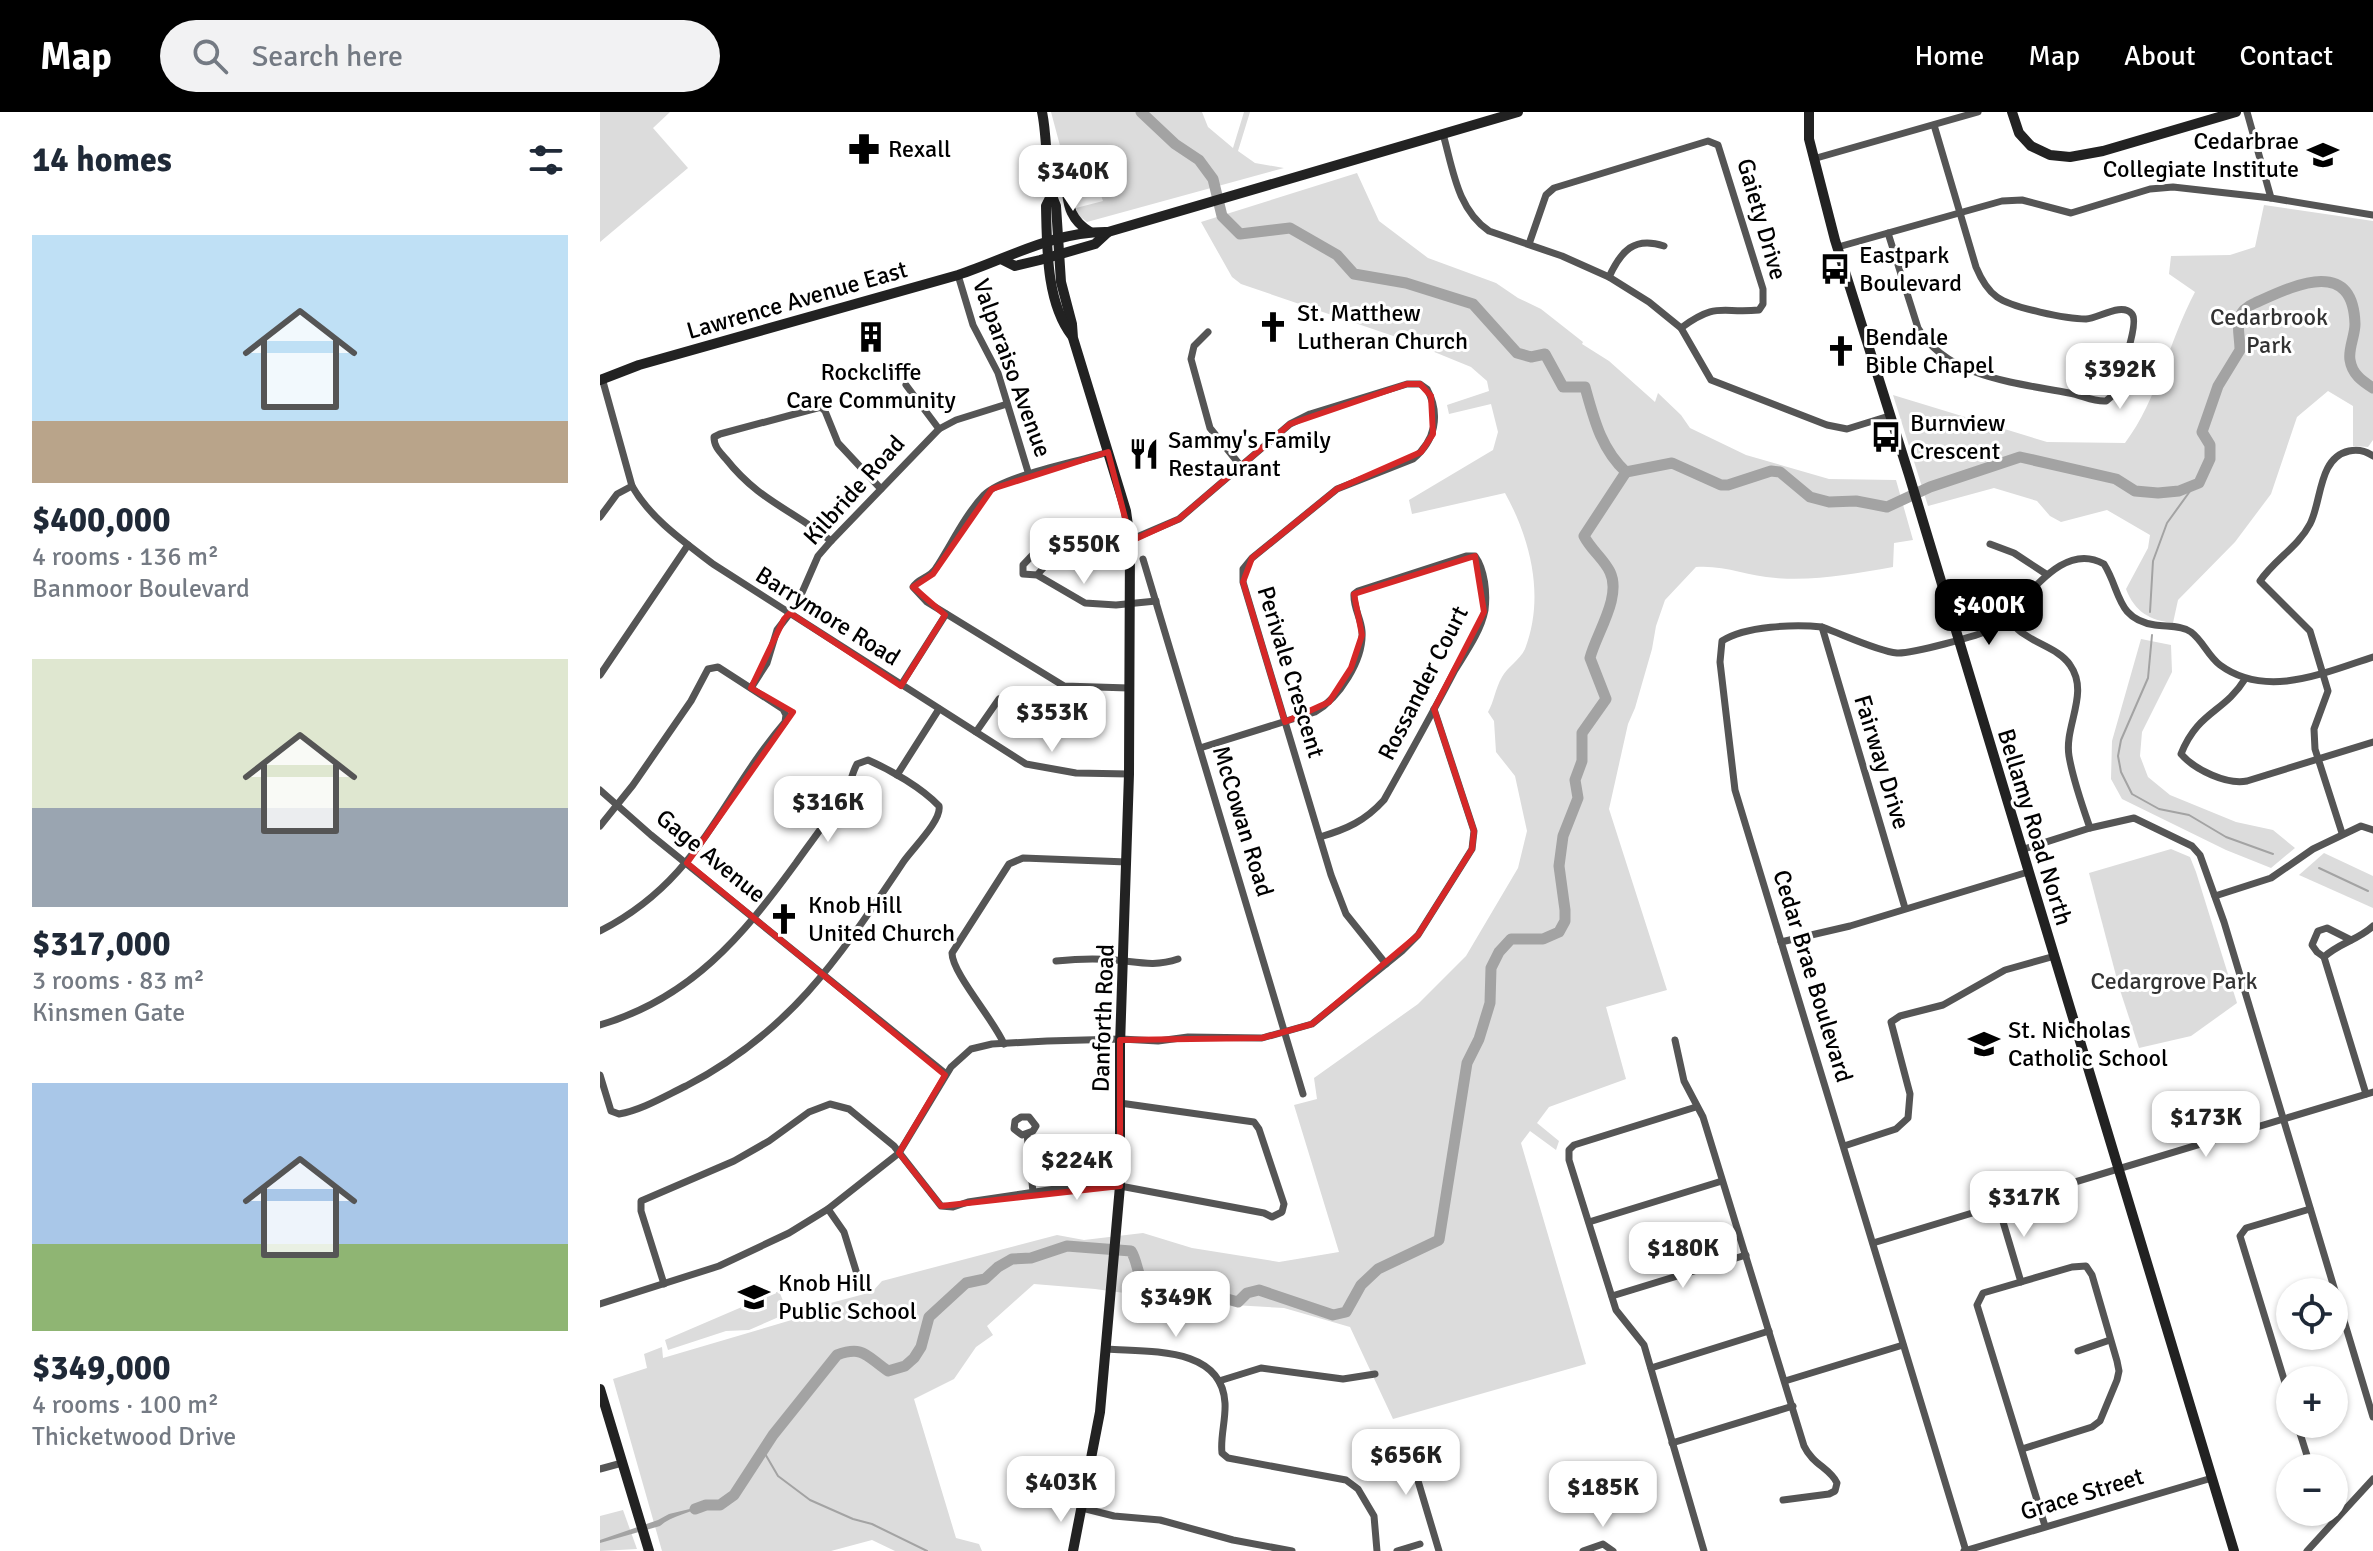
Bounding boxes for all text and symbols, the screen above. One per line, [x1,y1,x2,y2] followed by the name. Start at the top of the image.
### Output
[160,20,720,92] search box
[40,33,112,80] text: Map
[188,34,232,78] icon: search
[252,38,403,75] text: Search here
[1915,39,1984,73] text: Home
[2028,39,2080,73] text: Map
[2124,39,2196,73] text: About
[2240,39,2333,73] text: Contact
[2103,126,2299,184] place label: Cedarbrae Collegiate Institute
[847,132,881,166] pharmacy icon: Rexall
[888,134,951,164] place label: Rexall
[524,138,568,182] icon: filters
[2306,138,2340,172] school or university icon: Cedarbrae Collegiate Institute
[32,139,172,181] text: 14 homes
[1017,145,1129,213] pin: $340K
[1037,155,1109,187] text: $340K
[1730,155,1794,283] street label: Gaiety Drive
[1859,240,1962,298] place label: Eastpark Boulevard
[1818,252,1852,286] bus stop icon: Eastpark Boulevard
[683,254,911,346] street label: Lawrence Avenue East
[966,275,1058,461] street label: Valparaiso Avenue
[228,287,372,431] icon: home
[1297,298,1468,356] place label: St. Matthew Lutheran Church
[2210,302,2328,360] park label: Cedarbrook Park
[1256,310,1290,344] church icon: St. Matthew Lutheran Church
[854,320,888,354] building icon: Rockcliffe Care Community
[1865,322,1994,380] place label: Bendale Bible Chapel
[1824,334,1858,368] church icon: Bendale Bible Chapel
[2064,343,2176,411] pin: $392K
[2084,353,2156,385] text: $392K
[786,357,956,415] place label: Rockcliffe Care Community
[1910,408,2005,466] place label: Burnview Crescent
[1869,420,1903,454] bus stop icon: Burnview Crescent
[1168,425,1331,483] place label: Sammy's Family Restaurant
[797,429,911,551] street label: Kilbride Road
[1127,437,1161,471] restaurant icon: Sammy's Family Restaurant
[32,499,171,541] text: $400,000
[1028,518,1140,586] pin: $550K
[1048,528,1120,560] text: $550K
[32,541,219,573] text: 4 rooms · 136 m²
[750,560,906,672] street label: Barrymore Road
[32,573,250,605] text: Banmoor Boulevard
[1933,579,2045,647] pin: $400K
[1251,583,1331,761] street label: Perivale Crescent
[1953,589,2025,621] text: $400K
[1371,601,1475,765] street label: Rossander Court
[996,686,1108,754] pin: $353K
[1847,691,1917,833] street label: Fairway Drive
[1016,696,1088,728] text: $353K
[228,711,372,855] icon: home
[1991,725,2079,929] street label: Bellamy Road North
[1206,742,1280,900] street label: McCowan Road
[772,776,884,844] pin: $316K
[792,786,864,818] text: $316K
[650,803,772,909] street label: Gage Avenue
[1766,866,1860,1086] street label: Cedar Brae Boulevard
[808,890,955,948] place label: Knob Hill United Church
[767,902,801,936] church icon: Knob Hill United Church
[32,923,171,965] text: $317,000
[1085,943,1121,1093] street label: Danforth Road
[32,965,205,997] text: 3 rooms · 83 m²
[2090,966,2258,996] park label: Cedargrove Park
[32,997,185,1029] text: Kinsmen Gate
[2008,1015,2168,1073] place label: St. Nicholas Catholic School
[1967,1027,2001,1061] school or university icon: St. Nicholas Catholic School
[2150,1091,2262,1159] pin: $173K
[2170,1101,2242,1133] text: $173K
[1021,1134,1133,1202] pin: $224K
[228,1135,372,1279] icon: home
[1041,1144,1113,1176] text: $224K
[1968,1171,2080,1239] pin: $317K
[1988,1181,2060,1213] text: $317K
[1627,1222,1739,1290] pin: $180K
[1647,1232,1719,1264] text: $180K
[778,1268,917,1326] place label: Knob Hill Public School
[1120,1271,1232,1339] pin: $349K
[2276,1278,2348,1526] map controls
[2276,1278,2348,1350] button: locate
[737,1280,771,1314] school or university icon: Knob Hill Public School
[1140,1281,1212,1313] text: $349K
[32,1347,171,1389] text: $349,000
[2276,1366,2348,1438] button: +
[32,1389,219,1421] text: 4 rooms · 100 m²
[32,1421,236,1453] text: Thicketwood Drive
[1350,1429,1462,1497] pin: $656K
[1370,1439,1442,1471] text: $656K
[2276,1454,2348,1526] button: −
[1005,1456,1117,1524] pin: $403K
[1547,1461,1659,1529] pin: $185K
[2017,1461,2147,1527] street label: Grace Street
[1025,1466,1097,1498] text: $403K
[1567,1471,1639,1503] text: $185K

